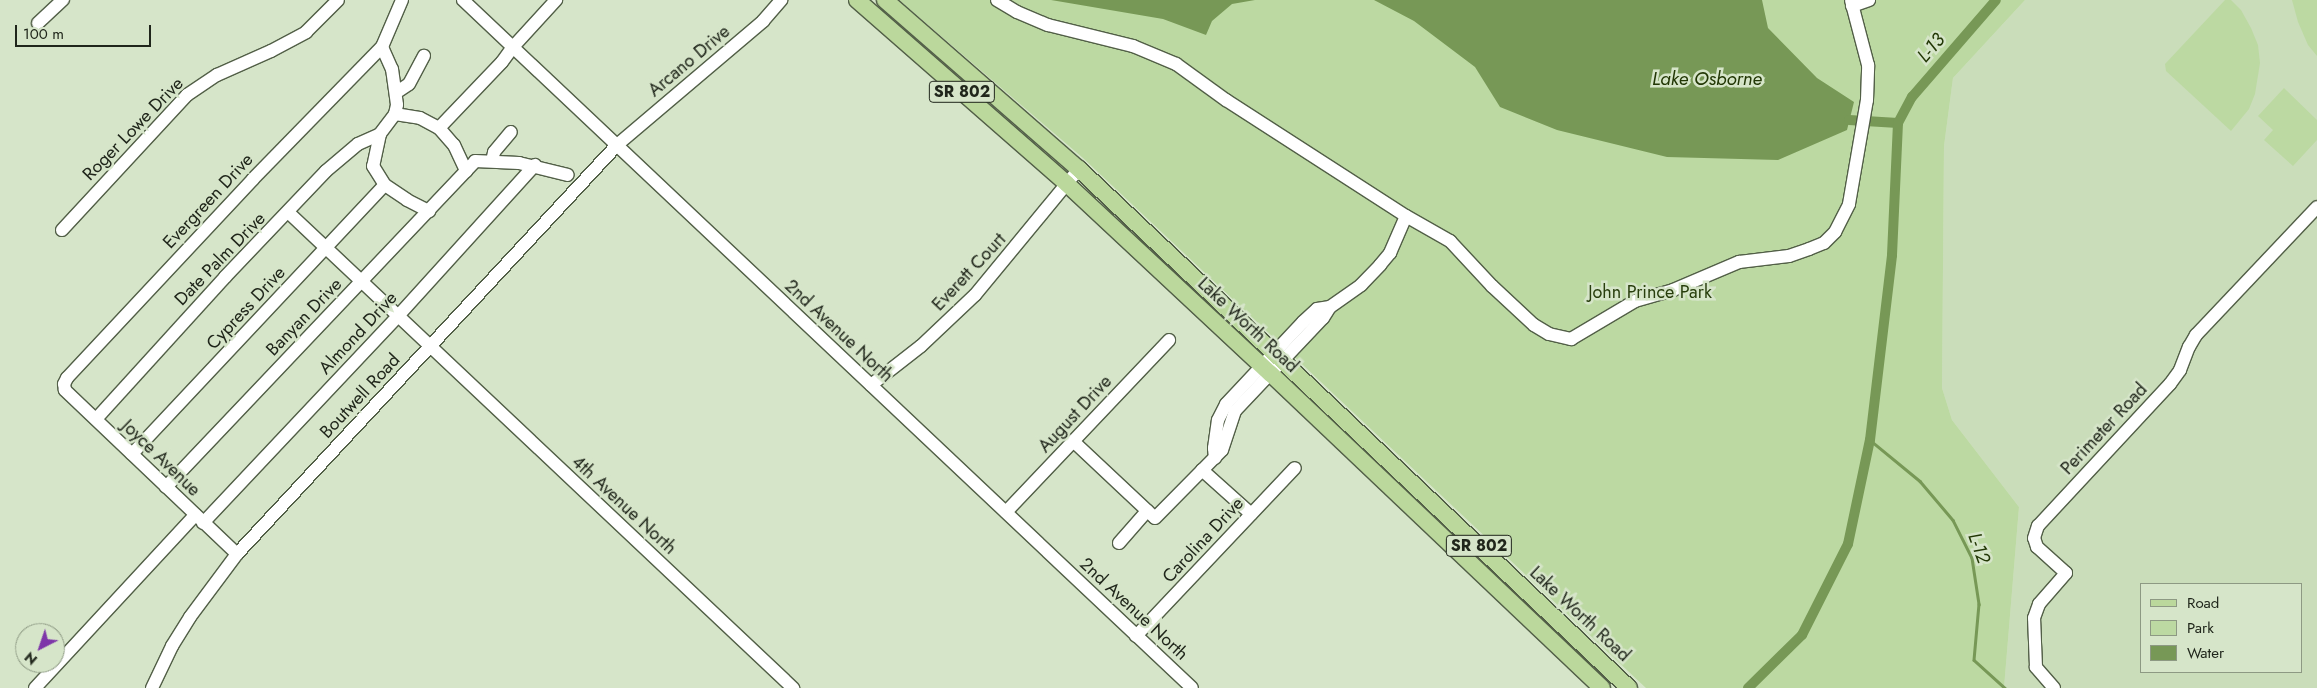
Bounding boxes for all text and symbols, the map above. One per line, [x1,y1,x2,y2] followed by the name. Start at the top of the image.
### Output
[18,15,154,47] scale bar
[644,21,734,101] street label: Arcano Drive
[23,23,64,45] text: 100 m
[1912,29,1950,67] water label: L-13
[1652,68,1762,90] water label: Lake Osborne
[78,73,188,185] street label: Roger Lowe Drive
[928,78,996,105] road number: SR 802
[158,149,258,253] street label: Evergreen Drive
[170,208,270,310] street label: Date Palm Drive
[928,229,1010,315] street label: Everett Court
[202,262,290,354] street label: Cypress Drive
[1193,273,1303,377] street label: Lake Worth Road
[262,274,346,360] street label: Banyan Drive
[780,275,898,387] street label: 2nd Avenue North
[1588,281,1712,303] park label: John Prince Park
[314,287,402,379] street label: Almond Drive
[315,349,405,443] street label: Boutwell Road
[1034,371,1116,457] street label: August Drive
[2056,379,2152,479] street label: Perimeter Road
[117,415,205,501] street label: Joyce Avenue
[567,451,681,559] street label: 4th Avenue North
[1158,493,1248,587] street label: Carolina Drive
[1963,530,1995,566] water label: L-12
[1445,532,1513,560] road number: SR 802
[1075,553,1193,665] street label: 2nd Avenue North
[1525,562,1635,666] street label: Lake Worth Road
[2140,583,2302,673] legend
[2187,592,2219,614] text: Road
[2187,617,2214,639] text: Park
[15,623,65,673] north arrow
[2187,642,2224,664] text: Water
[20,647,42,670] text: N

